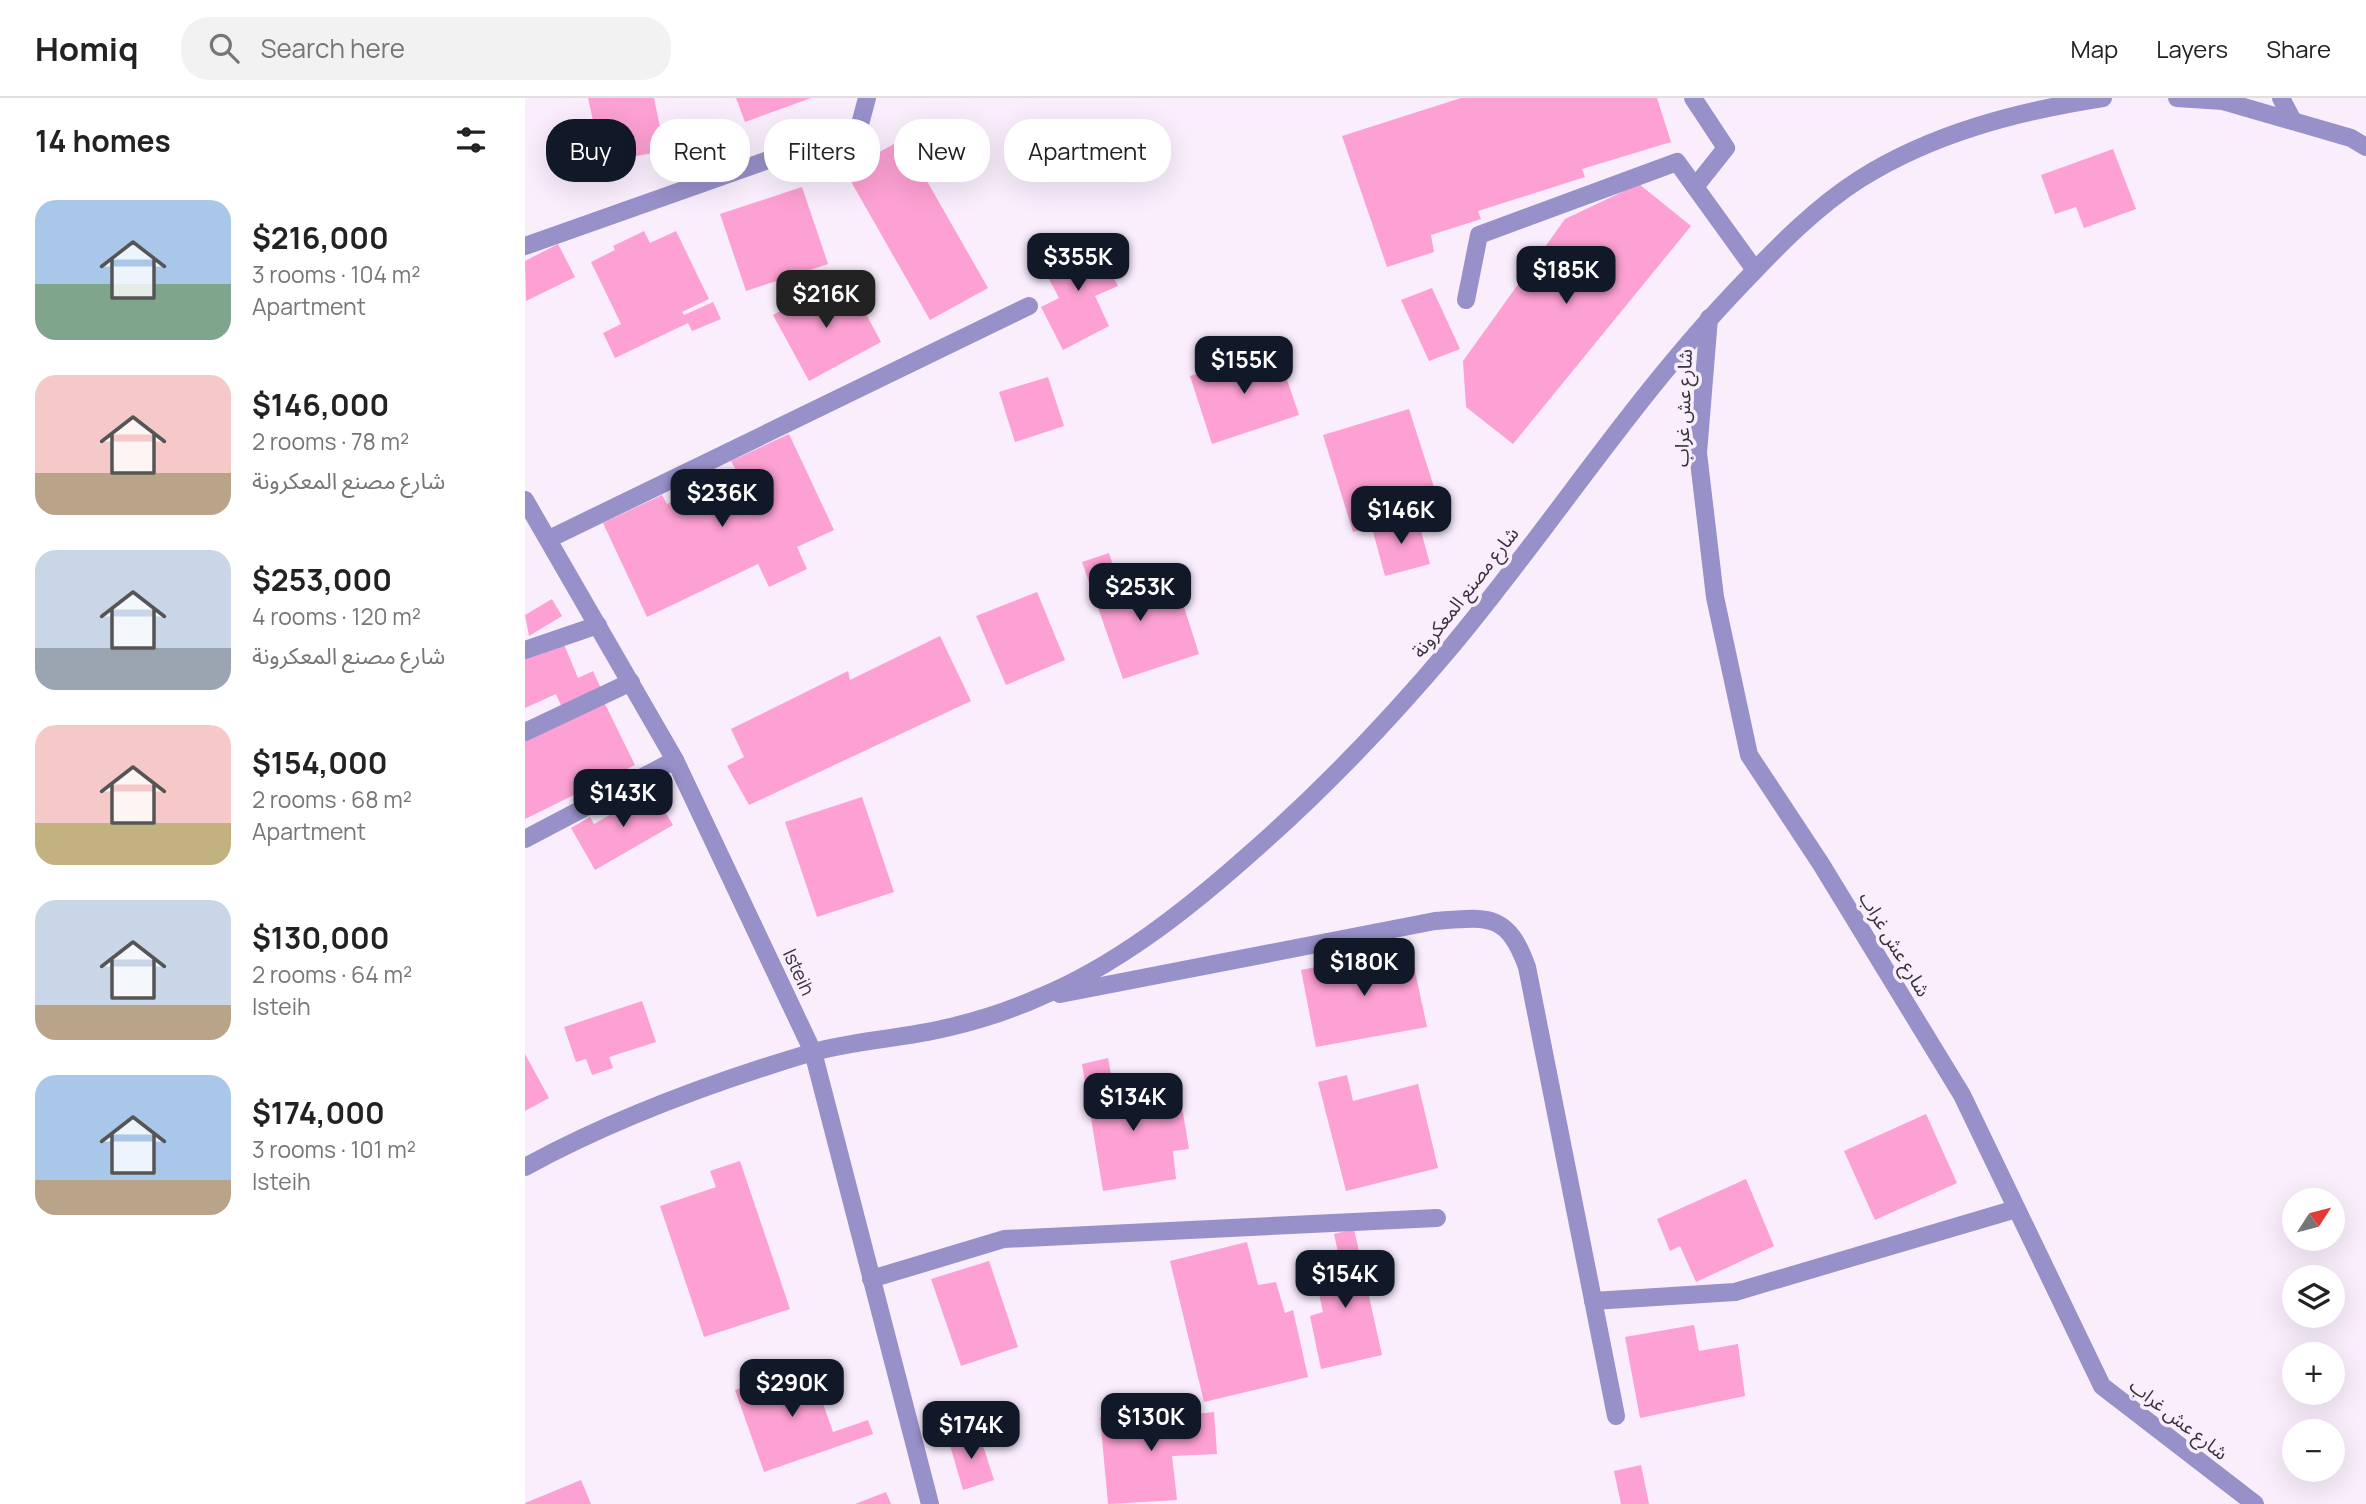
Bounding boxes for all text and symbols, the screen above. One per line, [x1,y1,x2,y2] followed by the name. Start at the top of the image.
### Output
[181,17,671,80] search box
[35,26,139,71] text: Homiq
[205,29,243,67] icon: search
[261,30,405,66] text: Search here
[2071,32,2118,65] text: Map
[2156,32,2228,65] text: Layers
[2266,32,2331,65] text: Share
[546,119,636,182] chip: Buy
[650,119,750,182] chip: Rent
[764,119,880,182] chip: Filters
[894,119,990,182] chip: New
[1004,119,1171,182] chip: Apartment
[35,120,171,161] text: 14 homes
[452,121,490,159] icon: filters
[252,217,389,258] text: $216,000
[91,228,175,312] icon: home
[1029,234,1127,293] pin: $355K
[1043,240,1113,272] text: $355K
[1517,246,1615,306] pin: $185K
[1533,253,1599,285] text: $185K
[252,258,420,290] text: 3 rooms · 104 m²
[777,271,875,330] pin: $216K
[792,277,860,309] text: $216K
[252,290,366,322] text: Apartment
[1195,336,1293,396] pin: $155K
[1211,343,1277,375] text: $155K
[1668,348,1699,468] street label: شارع عش غراب
[252,384,389,425] text: $146,000
[91,403,175,487] icon: home
[252,425,409,457] text: 2 rooms · 78 m²
[252,464,445,496] text: شارع مصنع المعكرونة
[673,470,771,529] pin: $236K
[687,476,757,508] text: $236K
[1352,486,1450,546] pin: $146K
[1367,493,1435,525] text: $146K
[1406,521,1526,664] street label: شارع مصنع المعكرونة
[252,559,392,600] text: $253,000
[1091,564,1189,623] pin: $253K
[1105,570,1175,602] text: $253K
[91,578,175,662] icon: home
[252,600,421,632] text: 4 rooms · 120 m²
[252,639,445,671] text: شارع مصنع المعكرونة
[252,742,388,783] text: $154,000
[91,753,175,837] icon: home
[574,770,672,829] pin: $143K
[590,776,656,808] text: $143K
[252,783,412,815] text: 2 rooms · 68 m²
[252,815,366,847] text: Apartment
[1853,887,1937,1002] street label: شارع عش غراب
[252,917,390,958] text: $130,000
[91,928,175,1012] icon: home
[1315,939,1413,998] pin: $180K
[777,945,821,999] street label: Isteih
[1330,945,1398,977] text: $180K
[252,958,412,990] text: 2 rooms · 64 m²
[252,990,311,1022] text: Isteih
[1084,1074,1182,1133] pin: $134K
[1100,1080,1166,1112] text: $134K
[252,1092,385,1133] text: $174,000
[91,1103,175,1187] icon: home
[252,1133,416,1165] text: 3 rooms · 101 m²
[252,1165,311,1197] text: Isteih
[2282,1188,2345,1251] north arrow
[2282,1188,2345,1482] map controls
[1296,1250,1394,1310] pin: $154K
[1312,1257,1378,1289] text: $154K
[2282,1265,2345,1328] button: layers
[2282,1342,2345,1405] button: +
[743,1360,841,1419] pin: $290K
[756,1366,828,1398] text: $290K
[2124,1372,2234,1466] street label: شارع عش غراب
[1102,1394,1200,1453] pin: $130K
[1117,1400,1185,1432] text: $130K
[922,1402,1020,1461] pin: $174K
[939,1408,1003,1440] text: $174K
[2282,1419,2345,1482] button: −

